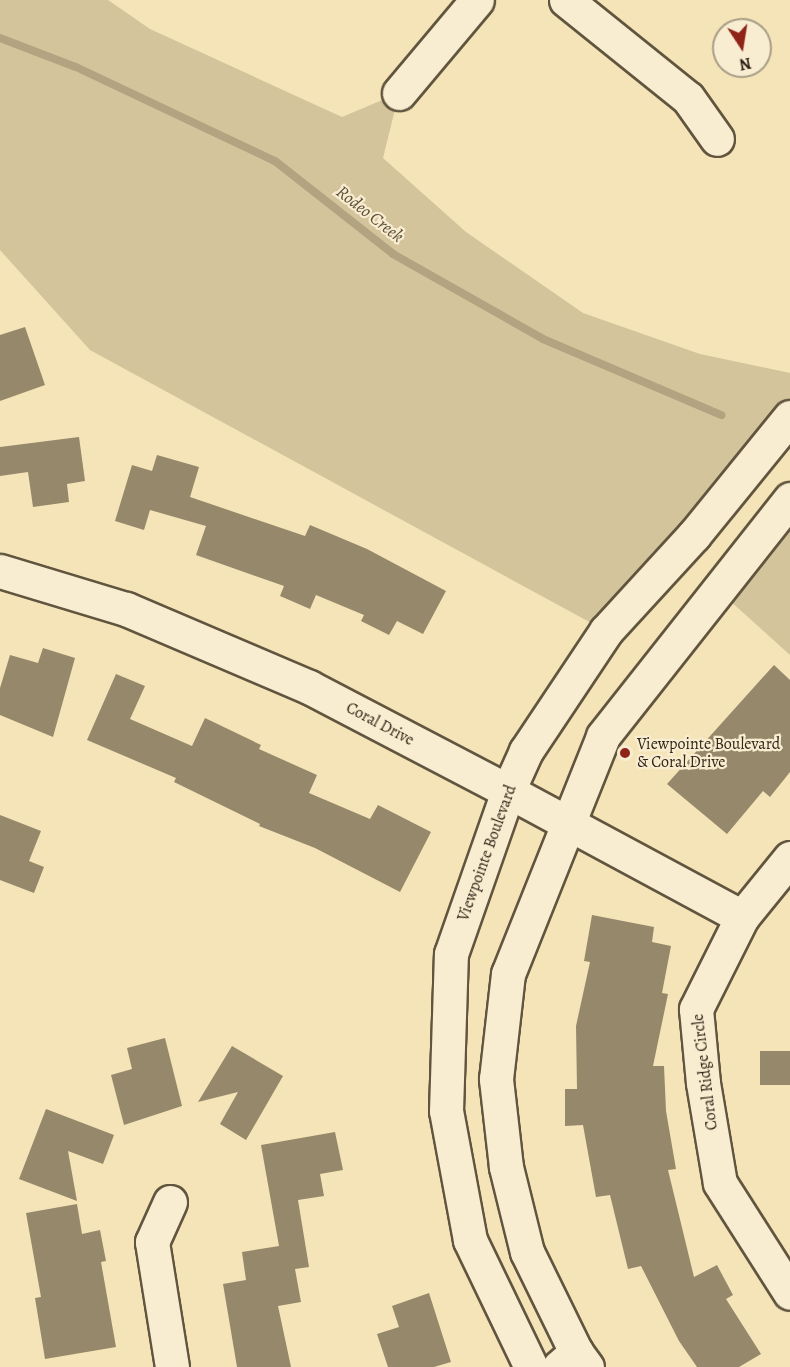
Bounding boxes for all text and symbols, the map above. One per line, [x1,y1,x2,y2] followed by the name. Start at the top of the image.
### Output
[712,18,772,78] north arrow
[737,52,753,76] text: N
[332,181,408,247] water label: Rodeo Creek
[343,698,417,750] street label: Coral Drive
[637,734,780,772] place label: Viewpointe Boulevard & Coral Drive
[618,746,632,760] marker: Viewpointe Boulevard & Coral Drive
[453,782,521,924] street label: Viewpointe Boulevard
[688,1013,722,1131] street label: Coral Ridge Circle

